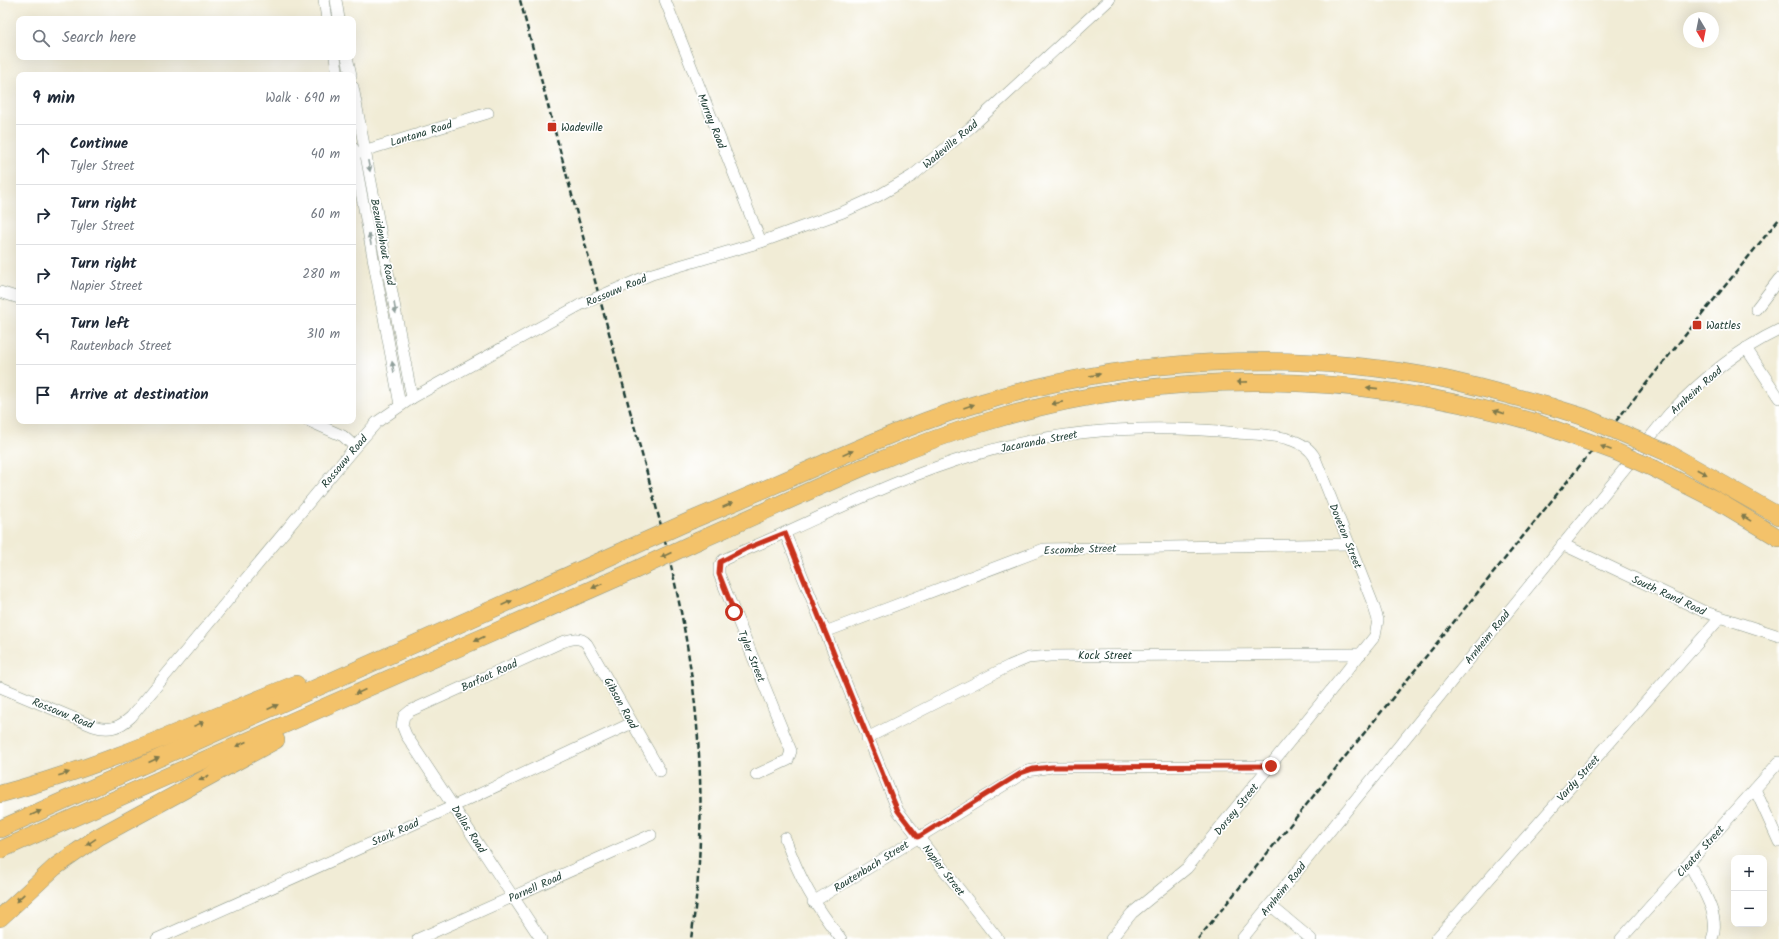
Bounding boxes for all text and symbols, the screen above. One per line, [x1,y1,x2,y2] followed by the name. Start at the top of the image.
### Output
[1683,12,1719,48] north arrow
[16,16,356,60] search box
[62,26,136,50] text: Search here
[30,27,52,49] icon: search
[32,85,75,112] text: 9 min
[265,88,340,109] text: Walk · 690 m
[692,91,730,152] street label: Murray Road
[388,116,455,152] street label: Lantana Road
[919,116,983,174] street label: Wadeville Road
[561,119,603,137] place label: Wadeville
[546,121,558,133] marker: Wadeville
[70,132,128,156] text: Continue
[32,144,54,166] icon: ahead
[311,144,340,165] text: 40 m
[70,156,135,177] text: Tyler Street
[366,160,372,172] one-way arrow
[70,192,137,216] text: Turn right
[365,197,399,288] street label: Bezuidenhout Road
[32,204,54,226] icon: right
[311,204,340,225] text: 60 m
[70,216,135,237] text: Tyler Street
[366,233,372,245] one-way arrow
[70,252,137,276] text: Turn right
[32,264,54,286] icon: right
[303,264,340,285] text: 280 m
[583,270,650,312] street label: Rossouw Road
[70,276,143,297] text: Napier Street
[392,302,398,314] one-way arrow
[70,312,130,336] text: Turn left
[1706,317,1741,335] place label: Wattles
[1691,319,1703,331] marker: Wattles
[32,324,54,346] icon: left
[306,324,340,345] text: 310 m
[70,336,172,357] text: Rautenbach Street
[389,361,395,373] one-way arrow
[1667,362,1727,419] street label: Arnheim Road
[1089,372,1101,378] one-way arrow
[1235,379,1248,385] one-way arrow
[70,383,209,407] text: Arrive at destination
[32,384,54,406] icon: arrive
[1366,385,1378,391] one-way arrow
[1051,401,1064,407] one-way arrow
[963,403,975,409] one-way arrow
[1493,409,1505,415] one-way arrow
[999,426,1080,458] street label: Jacaranda Street
[317,431,373,492] street label: Rossouw Road
[1600,444,1612,450] one-way arrow
[842,450,853,456] one-way arrow
[1697,468,1708,475] one-way arrow
[723,501,735,507] one-way arrow
[1324,501,1367,572] street label: Doveton Street
[1740,514,1752,521] one-way arrow
[1043,540,1117,560] street label: Escombe Street
[660,553,672,559] one-way arrow
[1628,571,1709,621] street label: South Rand Road
[591,584,603,590] one-way arrow
[501,599,513,605] one-way arrow
[725,603,743,621] route start
[1460,606,1516,669] street label: Arnheim Road
[732,628,770,686] street label: Tyler Street
[473,636,484,642] one-way arrow
[1078,647,1133,665] street label: Kock Street
[458,655,521,697] street label: Barfoot Road
[598,674,642,733] street label: Gibson Road
[354,689,366,695] one-way arrow
[29,693,97,735] street label: Rossouw Road
[267,704,279,710] one-way arrow
[193,720,205,726] one-way arrow
[234,742,246,748] one-way arrow
[1553,751,1605,806] street label: Vardy Street
[149,757,160,763] one-way arrow
[1262,757,1280,775] route end
[58,771,70,777] one-way arrow
[199,775,210,782] one-way arrow
[1210,779,1264,840] street label: Dorsey Street
[446,802,491,857] street label: Dallas Road
[30,810,41,816] one-way arrow
[369,814,423,851] street label: Stark Road
[1672,821,1730,882] street label: Cleator Street
[830,836,913,897] street label: Rautenbach Street
[86,838,96,846] one-way arrow
[917,841,970,901] street label: Napier Street
[1731,855,1767,927] map controls
[1731,855,1767,891] button: +
[1256,858,1312,921] street label: Arnheim Road
[506,868,566,908] street label: Parnell Road
[1731,891,1767,927] button: −
[15,893,25,903] one-way arrow

